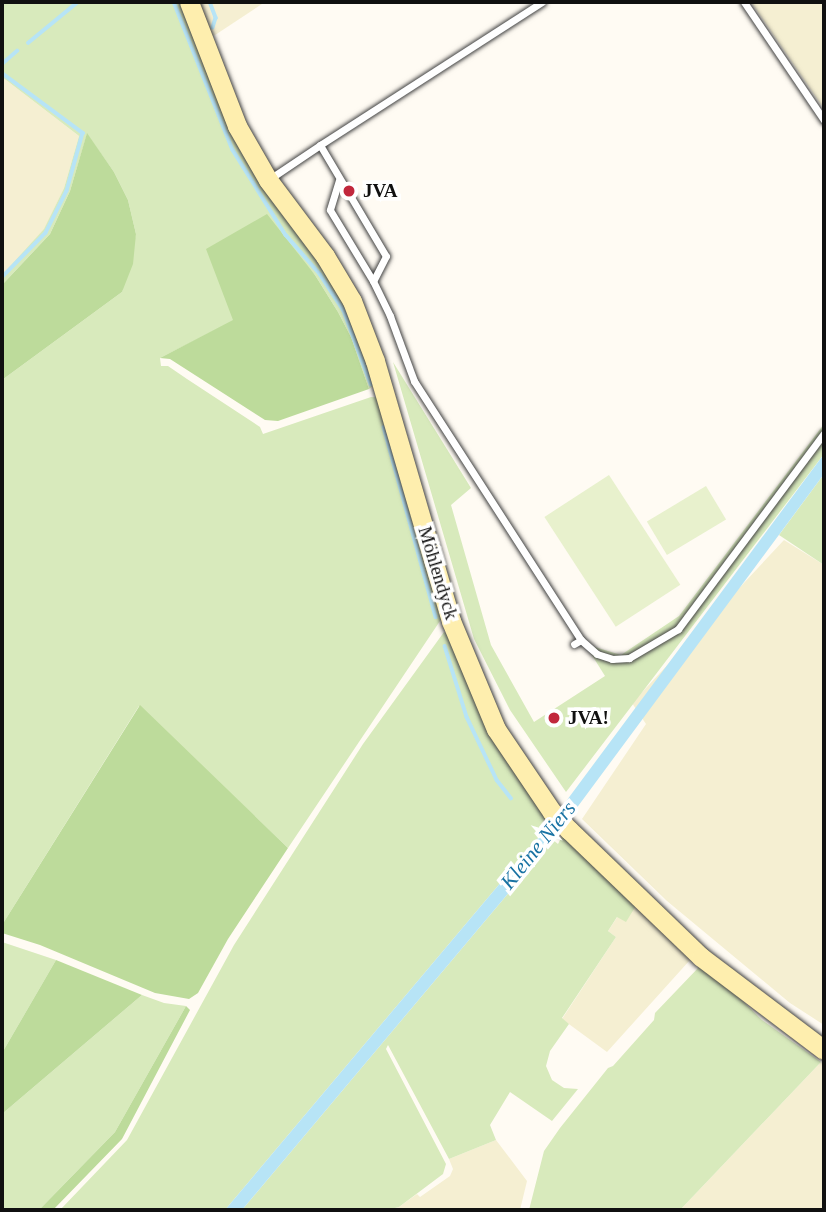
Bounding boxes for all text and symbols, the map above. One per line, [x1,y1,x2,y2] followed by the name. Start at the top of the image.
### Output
[363,180,397,202] place label: JVA
[341,183,357,199] marker: JVA
[413,524,463,622] street label: Möhlendyck
[568,707,609,729] place label: JVA!
[546,710,562,726] marker: JVA!
[495,796,581,894] water label: Kleine Niers

